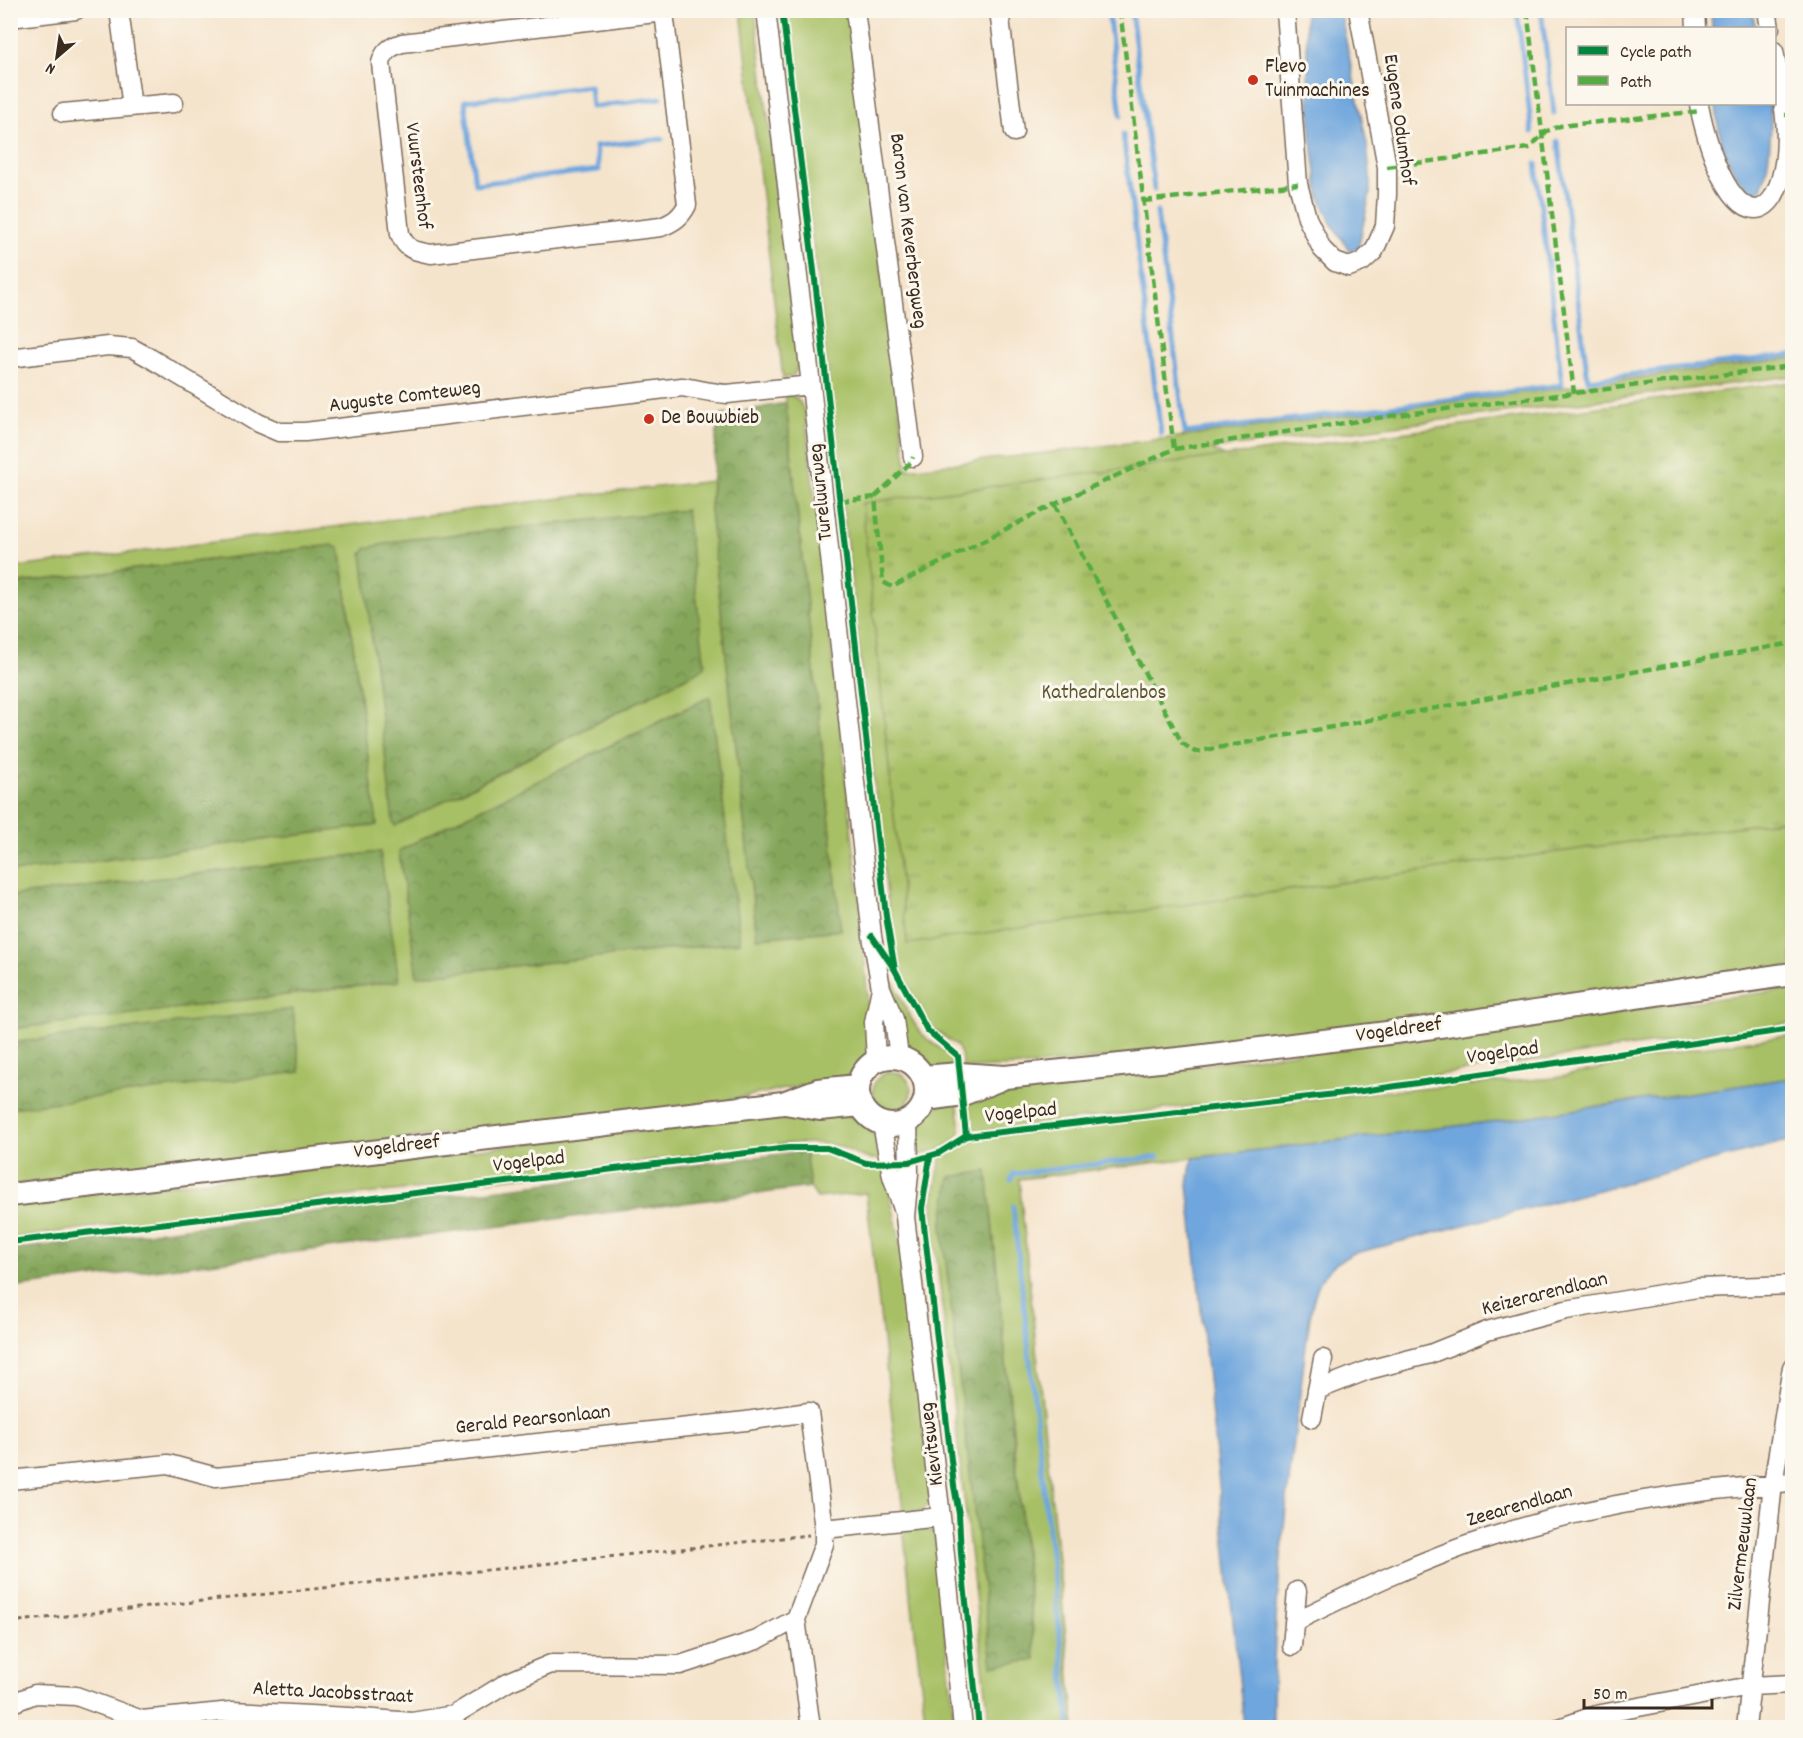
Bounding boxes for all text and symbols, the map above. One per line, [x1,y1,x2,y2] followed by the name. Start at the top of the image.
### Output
[27,27,87,87] north arrow
[1566,27,1776,105] legend
[1620,41,1691,66] text: Cycle path
[1374,52,1422,188] street label: Eugene Odumhof
[1265,53,1370,107] place label: Flevo Tuinmachines
[42,56,60,80] text: N
[1620,71,1652,96] text: Path
[1246,73,1260,87] marker: Flevo Tuinmachines
[396,121,438,232] street label: Vuursteenhof
[880,132,934,330] street label: Baron van Keverbergweg
[327,374,483,422] street label: Auguste Comteweg
[661,404,759,434] place label: De Bouwbieb
[642,412,656,426] marker: De Bouwbieb
[802,442,842,542] street label: Tureluurweg
[1042,679,1166,709] park label: Kathedralenbos
[1354,1010,1444,1052] street label: Vogeldreef
[1465,1034,1541,1074] street label: Vogelpad
[983,1095,1059,1133] street label: Vogelpad
[352,1128,442,1168] street label: Vogeldreef
[491,1144,567,1182] street label: Vogelpad
[1479,1265,1611,1325] street label: Keizerarendlaan
[454,1398,612,1444] street label: Gerald Pearsonlaan
[913,1401,953,1487] street label: Kievitsweg
[1721,1476,1767,1612] street label: Zilvermeeuwlaan
[1464,1478,1576,1536] street label: Zeearendlaan
[1584,1672,1712,1710] scale bar
[252,1675,414,1713] street label: Aletta Jacobsstraat
[1593,1683,1628,1708] text: 50 m

